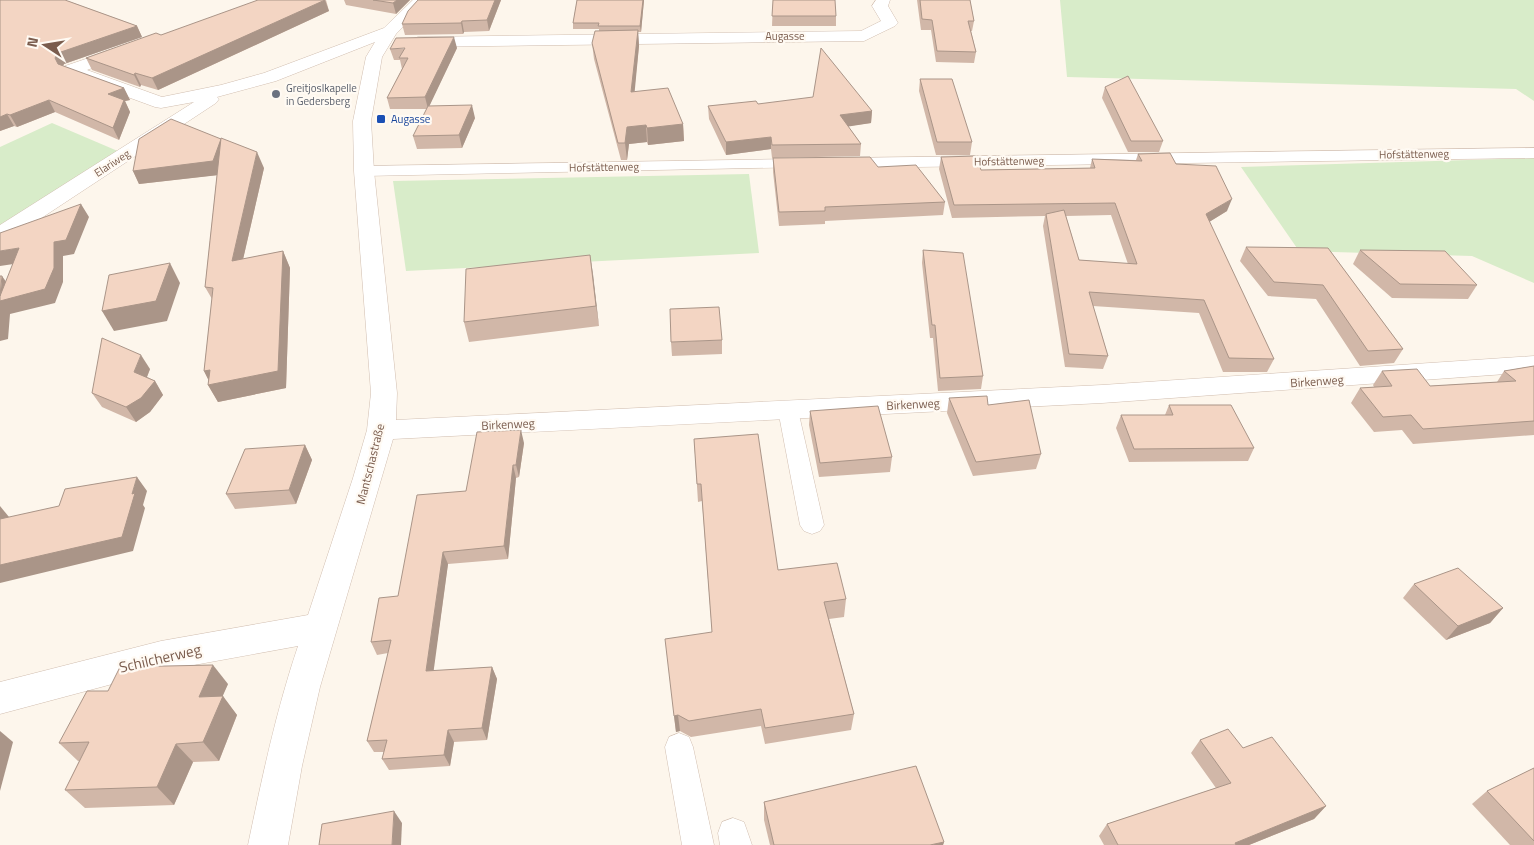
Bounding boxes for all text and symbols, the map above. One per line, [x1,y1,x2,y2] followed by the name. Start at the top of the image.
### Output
[20,20,70,70] north arrow
[765,28,805,44] street label: Augasse
[21,35,43,49] text: N
[286,80,357,109] place label: Greitjoslkapelle in Gedersberg
[270,88,282,100] marker: Greitjoslkapelle in Gedersberg
[391,111,431,127] place label: Augasse
[375,113,387,125] marker: Augasse
[91,145,133,181] street label: Elariweg
[1379,145,1449,163] street label: Hofstättenweg
[974,152,1044,170] street label: Hofstättenweg
[569,158,639,176] street label: Hofstättenweg
[1290,370,1344,392] street label: Birkenweg
[886,393,940,415] street label: Birkenweg
[481,413,535,435] street label: Birkenweg
[351,421,389,507] street label: Mantschastraße
[117,637,204,679] street label: Schilcherweg

